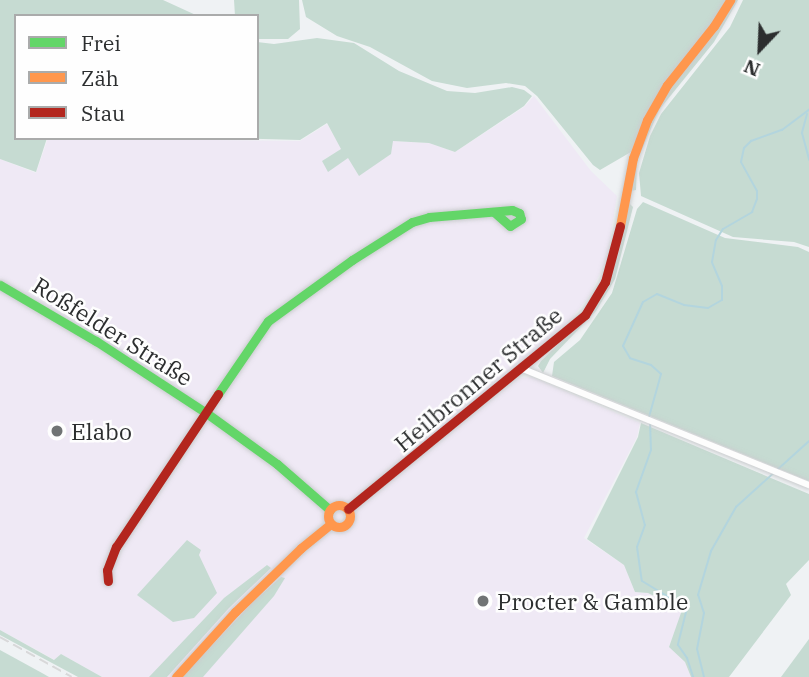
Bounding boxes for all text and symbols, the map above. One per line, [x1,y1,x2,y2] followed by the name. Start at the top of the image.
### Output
[14,14,259,140] legend
[725,14,795,84] north arrow
[81,29,121,57] text: Frei
[740,54,763,82] text: N
[81,64,119,92] text: Zäh
[81,99,125,127] text: Stau
[28,271,198,391] street label: Roßfelder Straße
[389,301,567,457] street label: Heilbronner Straße
[71,417,132,445] place label: Elabo
[49,423,65,439] marker: Elabo
[497,587,688,615] place label: Procter & Gamble
[475,593,491,609] marker: Procter & Gamble

